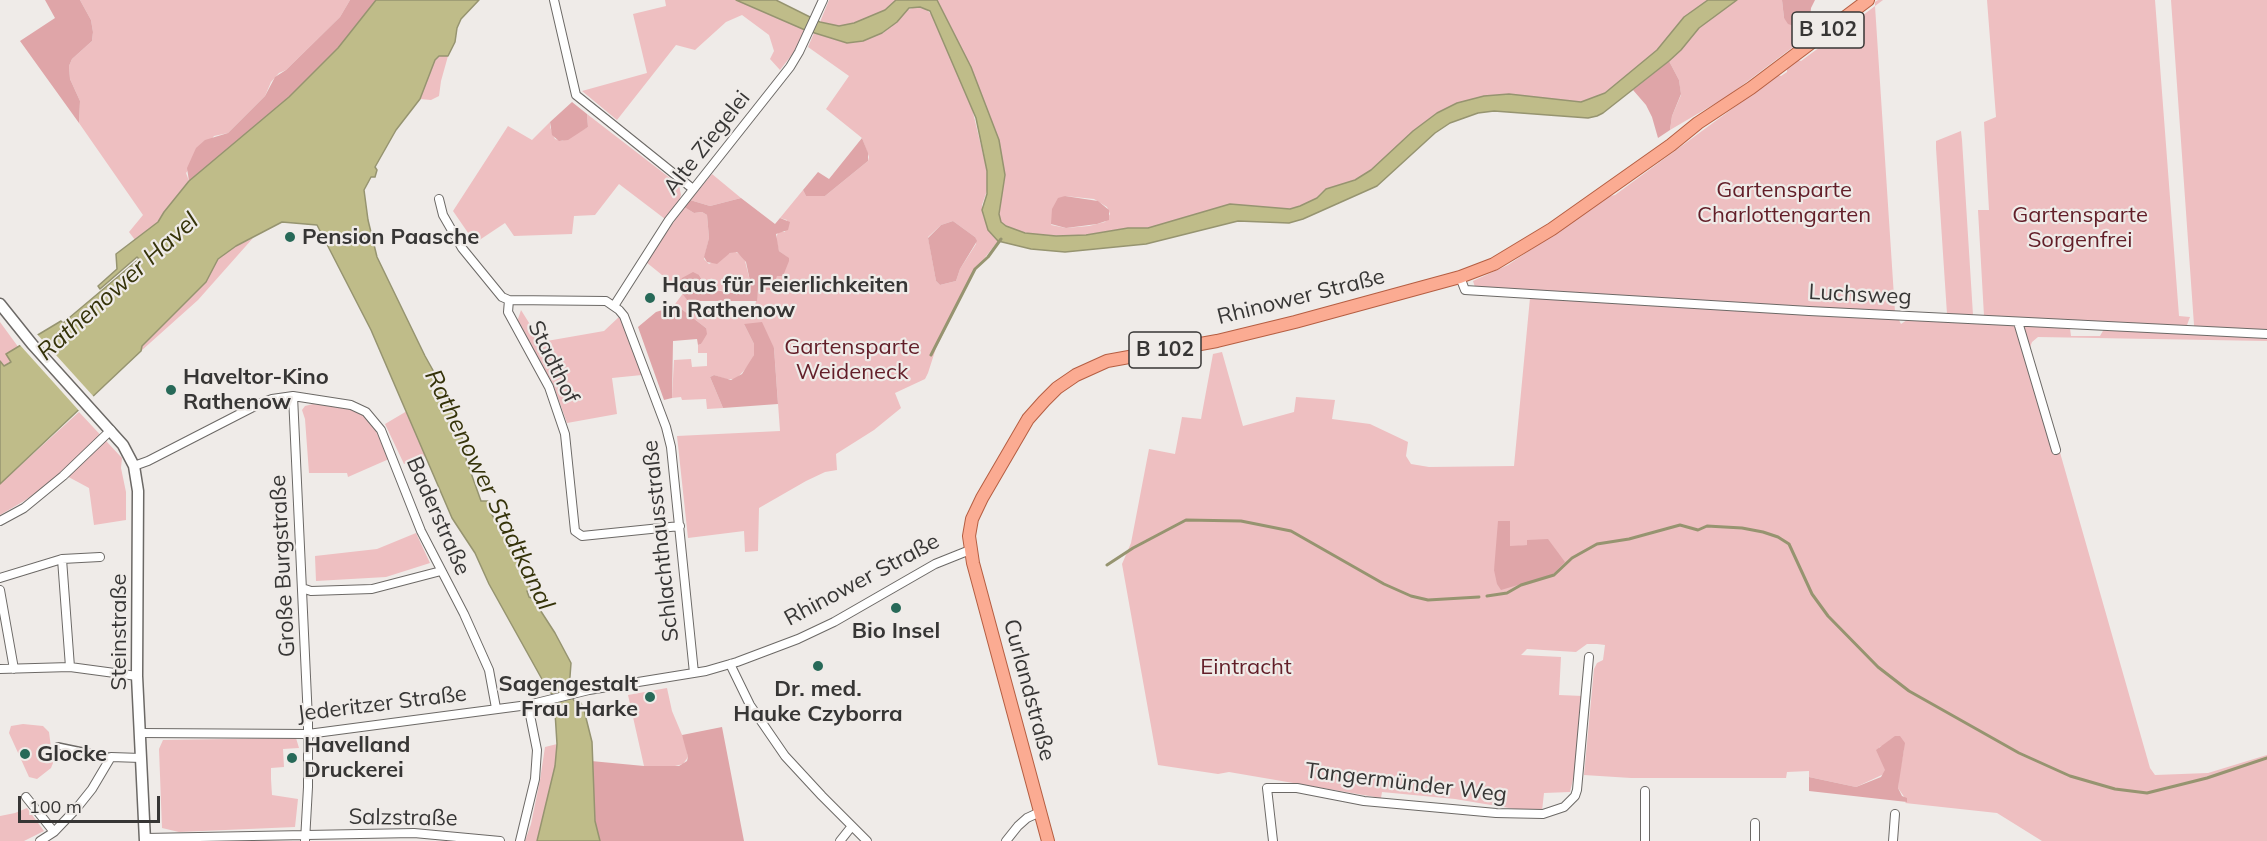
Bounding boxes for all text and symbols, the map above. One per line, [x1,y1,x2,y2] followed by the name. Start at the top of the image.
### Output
[1792,12,1864,48] road number: B 102
[658,86,756,200] street label: Alte Ziegelei
[1697,177,1871,228] park label: Gartensparte Charlottengarten
[2012,202,2148,254] park label: Gartensparte Sorgenfrei
[32,207,204,367] water label: Rathenower Havel
[302,224,479,250] place label: Pension Paasche
[283,230,297,244] marker: Pension Paasche
[1215,263,1387,331] street label: Rhinower Straße
[662,272,909,324] place label: Haus für Feierlichkeiten in Rathenow
[1808,279,1912,311] street label: Luchsweg
[643,291,657,305] marker: Haus für Feierlichkeiten in Rathenow
[522,317,584,407] street label: Stadthof
[1129,332,1201,368] road number: B 102
[784,334,920,386] park label: Gartensparte Weideneck
[183,364,329,416] place label: Haveltor-Kino Rathenow
[418,365,560,615] water label: Rathenower Stadtkanal
[164,383,178,397] marker: Haveltor-Kino Rathenow
[637,439,685,643] street label: Schlachthausstraße
[400,453,476,579] street label: Baderstraße
[265,474,301,658] street label: Große Burgstraße
[780,528,944,632] street label: Rhinower Straße
[106,574,132,690] street label: Steinstraße
[889,601,903,615] marker: Bio Insel
[997,616,1061,764] street label: Curlandstraße
[852,618,940,644] place label: Bio Insel
[1200,654,1292,680] park label: Eintracht
[811,659,825,673] marker: Dr. med. Hauke Czyborra
[498,671,638,722] place label: Sagengestalt Frau Harke
[733,676,903,728] place label: Dr. med. Hauke Czyborra
[296,681,468,727] street label: Jederitzer Straße
[643,690,657,704] marker: Sagengestalt Frau Harke
[304,732,410,784] place label: Havelland Druckerei
[37,741,107,767] place label: Glocke
[18,747,32,761] marker: Glocke
[285,751,299,765] marker: Havelland Druckerei
[1304,758,1508,808] street label: Tangermünder Weg
[21,784,164,822] scale bar
[29,795,82,818] text: 100 m
[348,804,458,832] street label: Salzstraße

